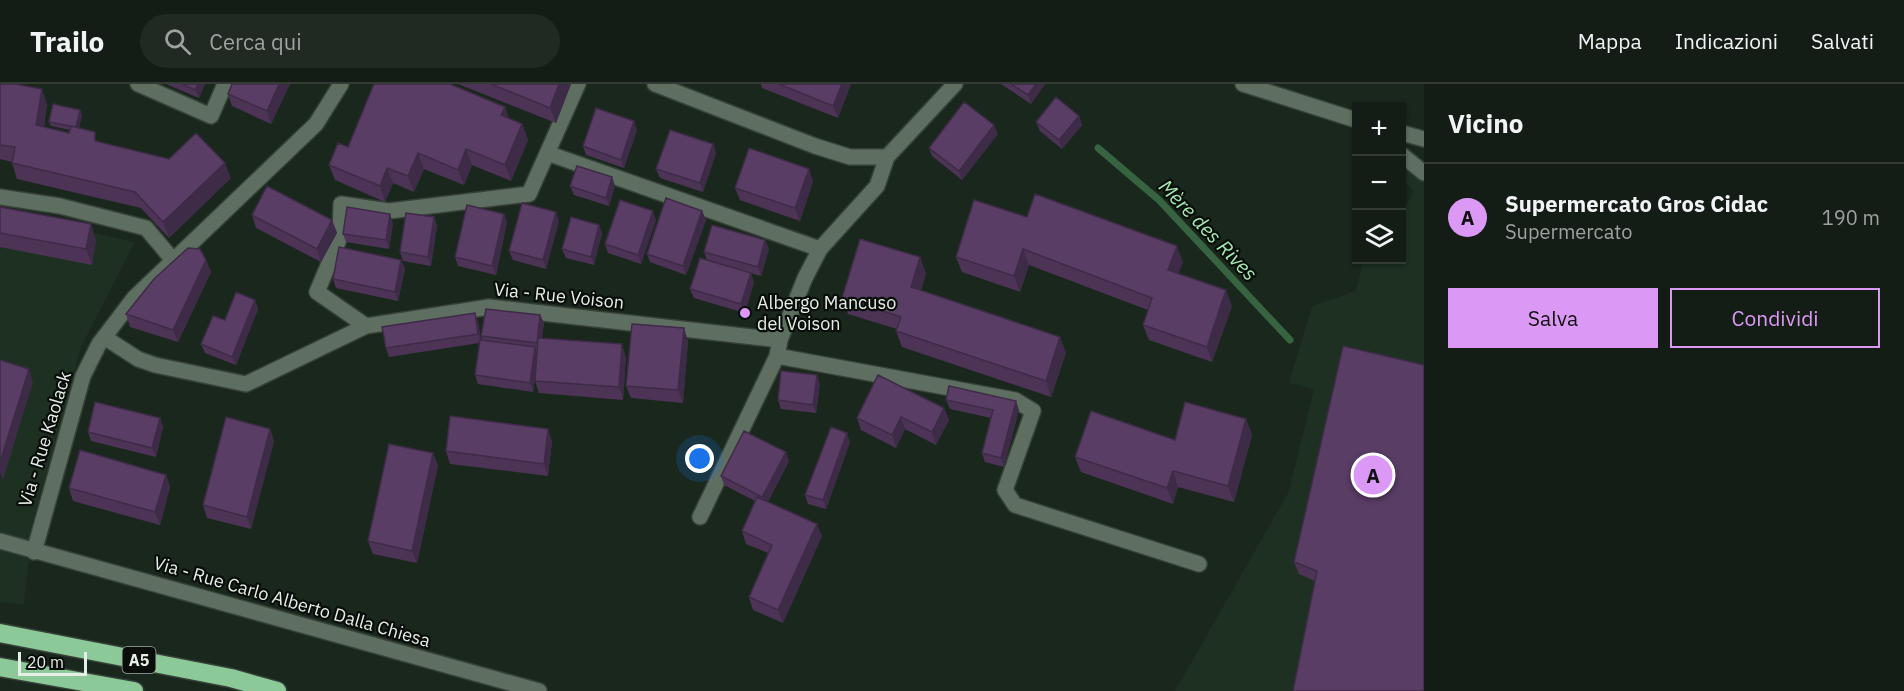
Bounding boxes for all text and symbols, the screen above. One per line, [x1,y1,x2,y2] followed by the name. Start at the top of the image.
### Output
[140,14,560,68] search box
[30,23,104,60] text: Trailo
[161,25,194,58] icon: search
[209,27,302,56] text: Cerca qui
[1578,27,1642,55] text: Mappa
[1675,27,1778,55] text: Indicazioni
[1811,27,1874,55] text: Salvati
[1352,102,1406,264] map controls
[1352,102,1406,156] button: +
[1448,106,1523,140] text: Vicino
[1352,156,1406,210] button: −
[1153,173,1264,286] water label: Mère des Rives
[1505,189,1768,218] text: Supermercato Gros Cidac
[1461,204,1474,231] text: A
[1822,204,1880,231] text: 190 m
[1352,210,1406,264] button: layers
[1505,218,1632,245] text: Supermercato
[493,277,625,314] street label: Via - Rue Voison
[1448,288,1658,348] button: Salva
[1670,288,1880,348] button: Condividi
[757,291,896,335] place label: Albergo Mancuso del Voison
[738,306,752,320] marker: Albergo Mancuso del Voison
[13,368,76,509] street label: Via - Rue Kaolack
[685,444,714,473] your location
[1354,452,1392,498] pin: A
[151,551,433,652] street label: Via - Rue Carlo Alberto Dalla Chiesa
[122,647,156,673] road number: A5
[18,649,87,676] scale bar
[27,652,64,672] text: 20 m

